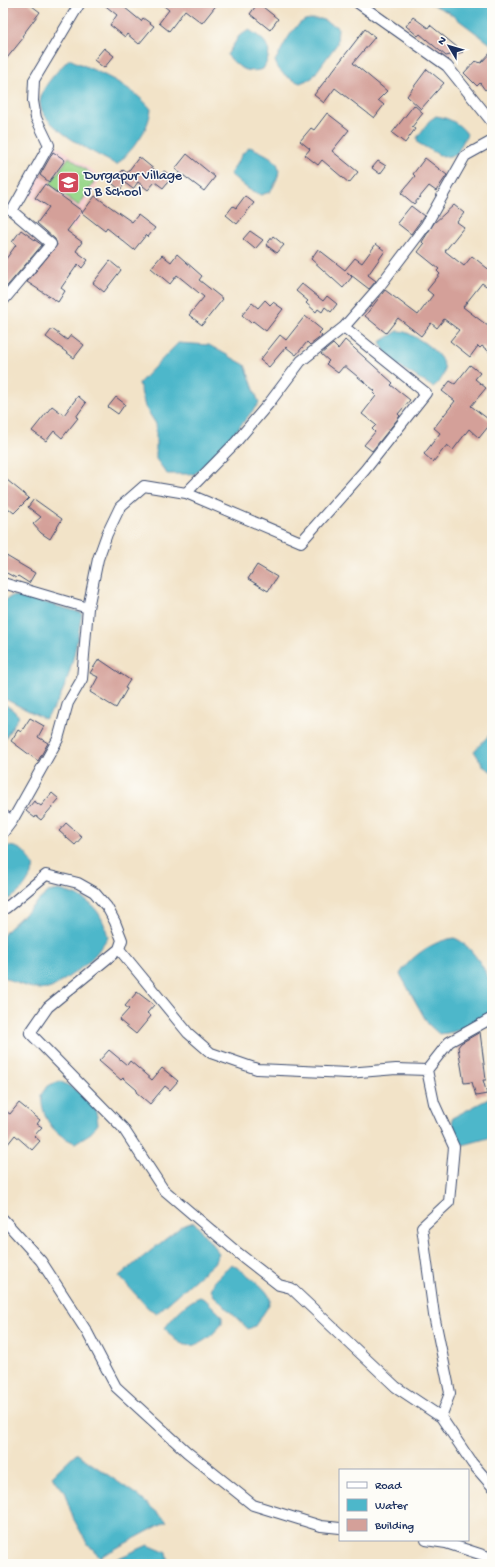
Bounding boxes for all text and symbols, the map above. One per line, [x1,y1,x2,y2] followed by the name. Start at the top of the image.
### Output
[429,26,469,66] north arrow
[436,35,450,48] text: N
[83,168,183,201] place label: Durgapur Village J B School
[56,169,82,195] school or university icon: Durgapur Village J B School
[339,1469,469,1541] legend
[375,1480,402,1494] text: Road
[375,1500,409,1514] text: Water
[374,1520,414,1534] text: Building

